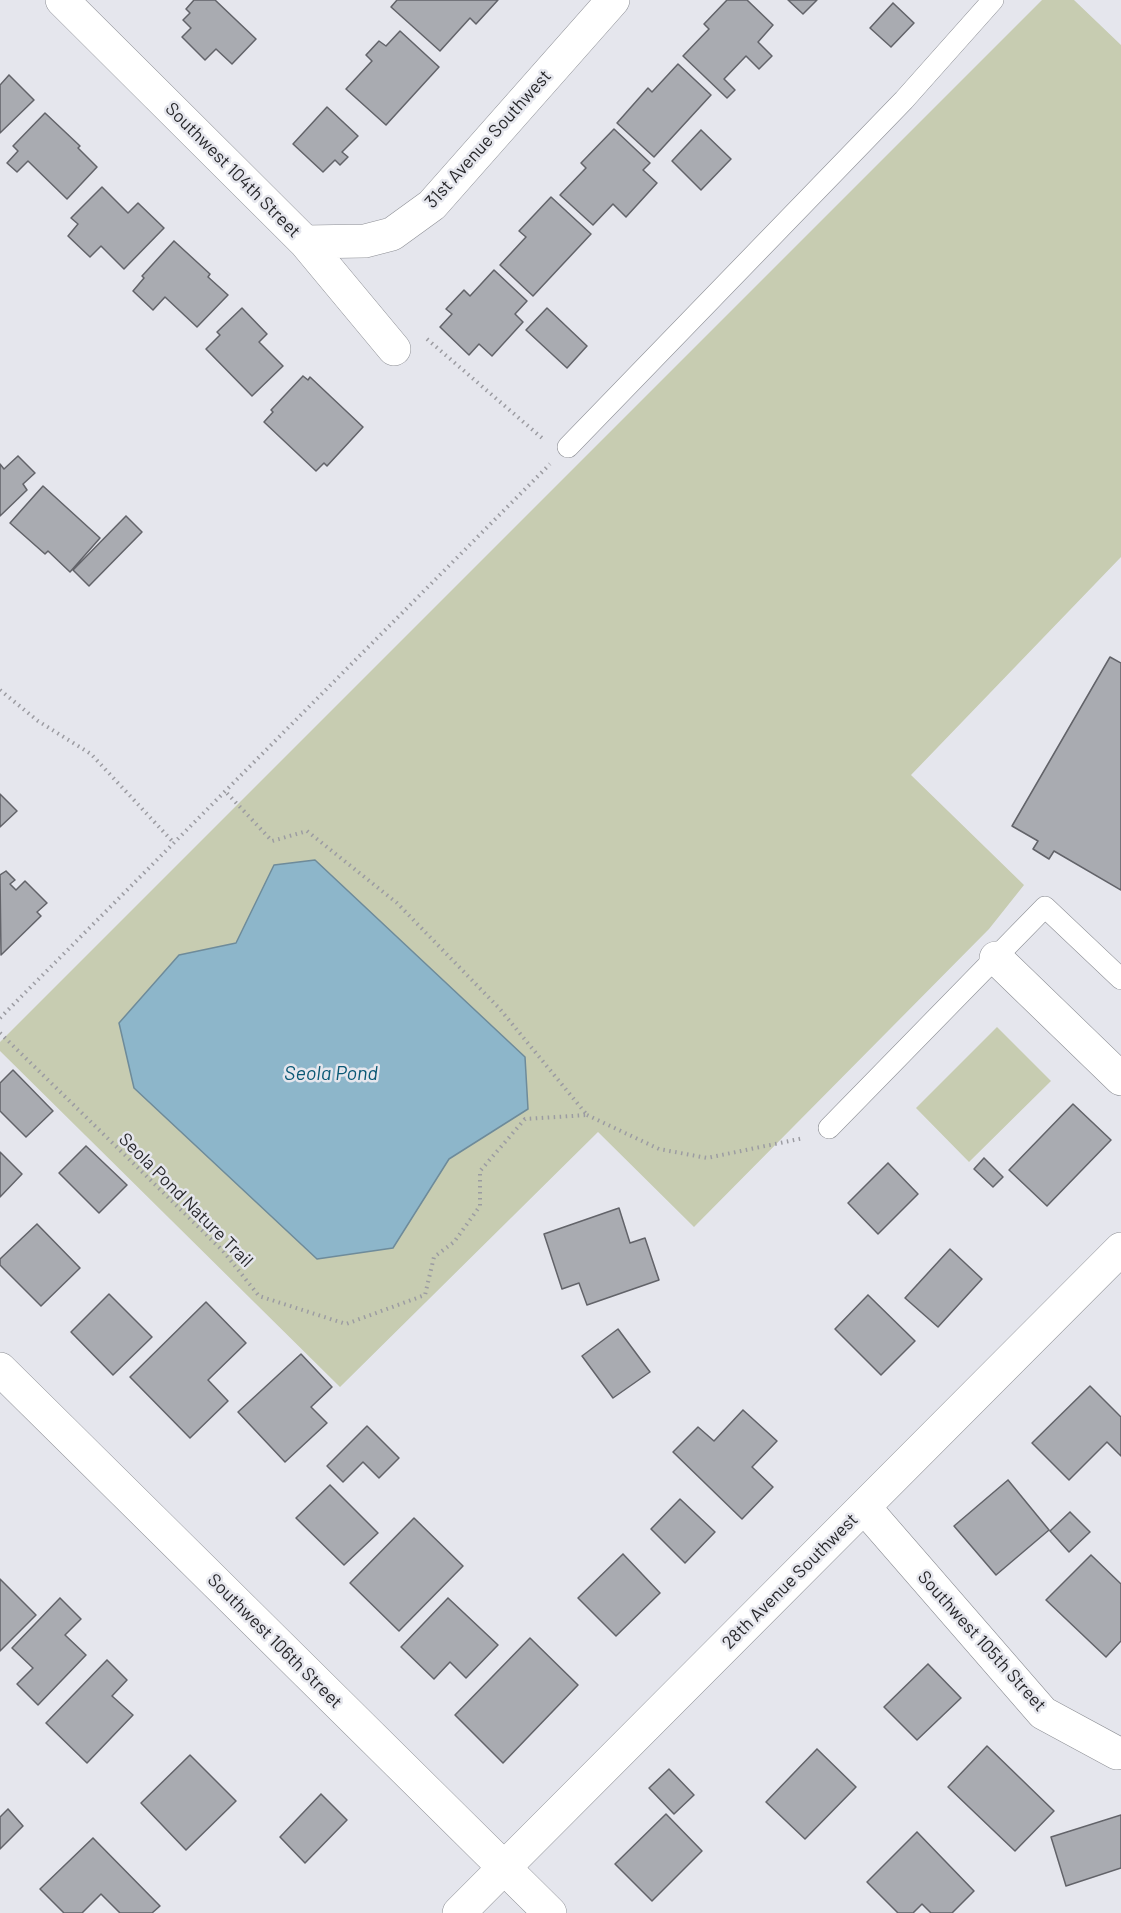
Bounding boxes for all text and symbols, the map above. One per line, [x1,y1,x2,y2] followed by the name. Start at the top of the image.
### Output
[420,65,556,213] street label: 31st Avenue Southwest
[161,98,305,242] street label: Southwest 104th Street
[284,1061,378,1085] water label: Seola Pond
[114,1128,258,1272] street label: Seola Pond Nature Trail
[718,1509,862,1653] street label: 28th Avenue Southwest
[913,1566,1051,1716] street label: Southwest 105th Street
[203,1569,347,1713] street label: Southwest 106th Street

